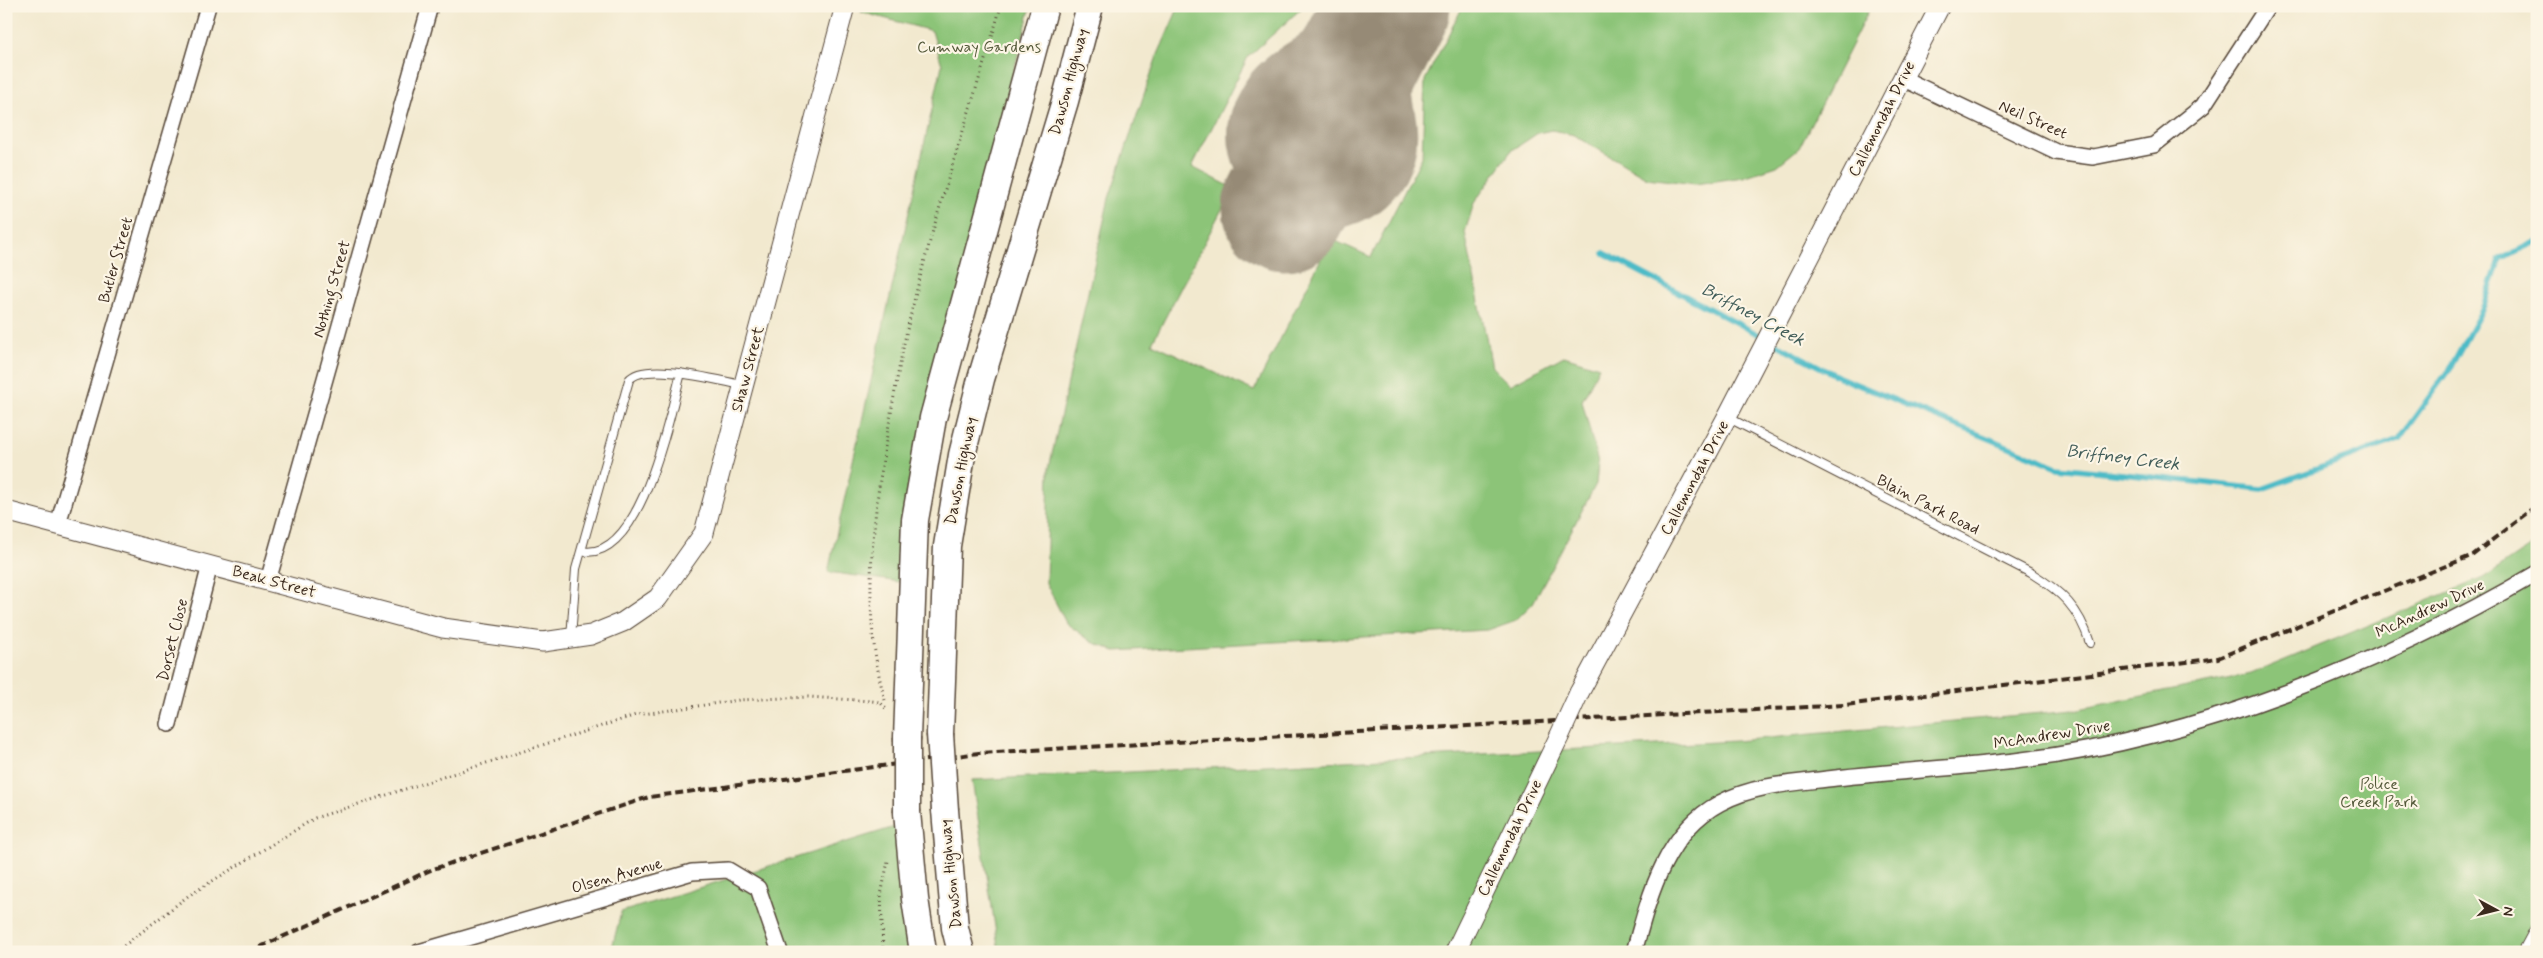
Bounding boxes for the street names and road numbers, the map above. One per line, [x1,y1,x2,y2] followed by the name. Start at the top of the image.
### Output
[1045,26,1094,138] street label: Dawson Highway
[1844,58,1920,180] street label: Callemondah Drive
[1995,96,2071,144] street label: Neil Street
[94,215,138,305] street label: Butler Street
[308,237,357,341] street label: Nothing Street
[726,323,770,414] street label: Shaw Street
[940,415,983,527] street label: Dawson Highway
[1656,417,1734,539] street label: Callemondah Drive
[1873,470,1983,540] street label: Blain Park Road
[230,561,319,603] street label: Beak Street
[2372,575,2488,643] street label: McAndrew Drive
[153,596,193,684] street label: Dorset Close
[1992,715,2112,755] street label: McAndrew Drive
[1473,776,1547,900] street label: Callemondah Drive
[935,818,968,930] street label: Dawson Highway
[569,853,665,899] street label: Olsen Avenue

